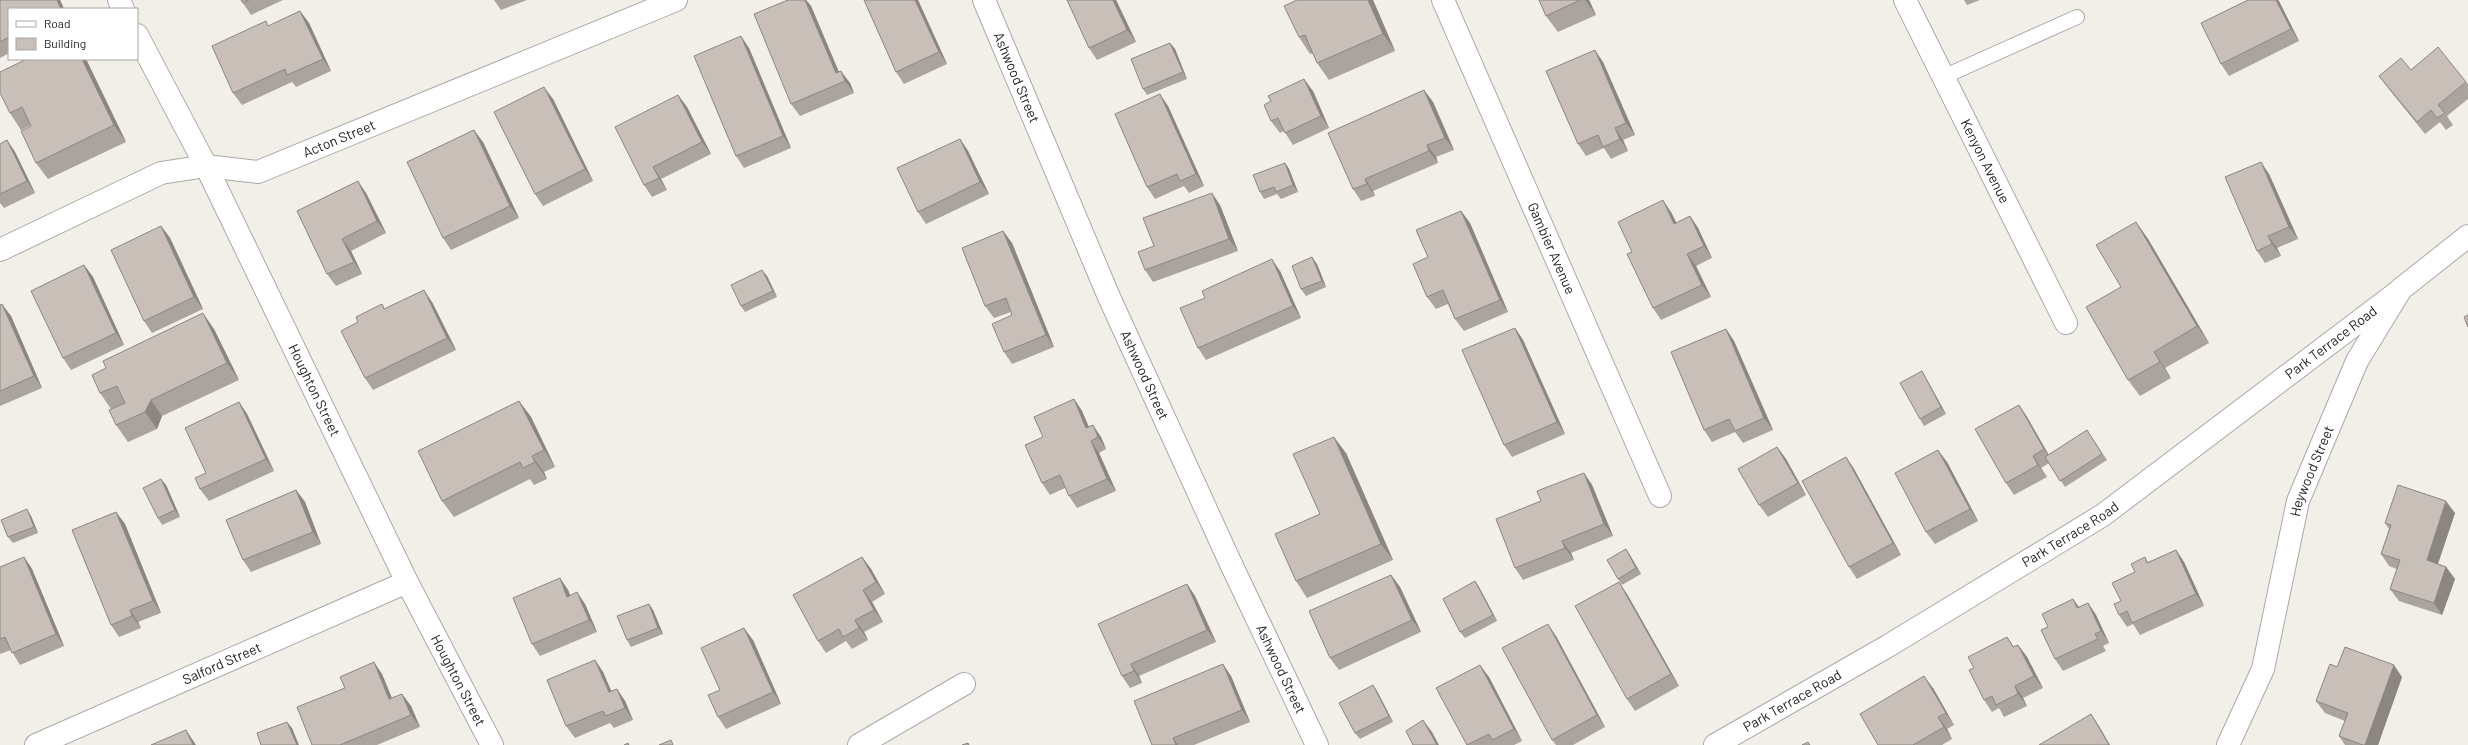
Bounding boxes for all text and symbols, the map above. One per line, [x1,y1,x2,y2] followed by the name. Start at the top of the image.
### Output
[8,8,138,60] legend
[44,16,71,30] text: Road
[990,29,1044,125] street label: Ashwood Street
[44,36,86,50] text: Building
[300,116,378,161] street label: Acton Street
[1958,116,2014,206] street label: Kenyon Avenue
[1525,200,1580,297] street label: Gambier Avenue
[2281,302,2380,382] street label: Park Terrace Road
[1117,327,1173,422] street label: Ashwood Street
[285,341,344,439] street label: Houghton Street
[2286,423,2337,518] street label: Heywood Street
[2019,497,2122,570] street label: Park Terrace Road
[1253,622,1310,716] street label: Ashwood Street
[428,632,490,729] street label: Houghton Street
[180,638,264,688] street label: Salford Street
[1740,665,1844,735] street label: Park Terrace Road

